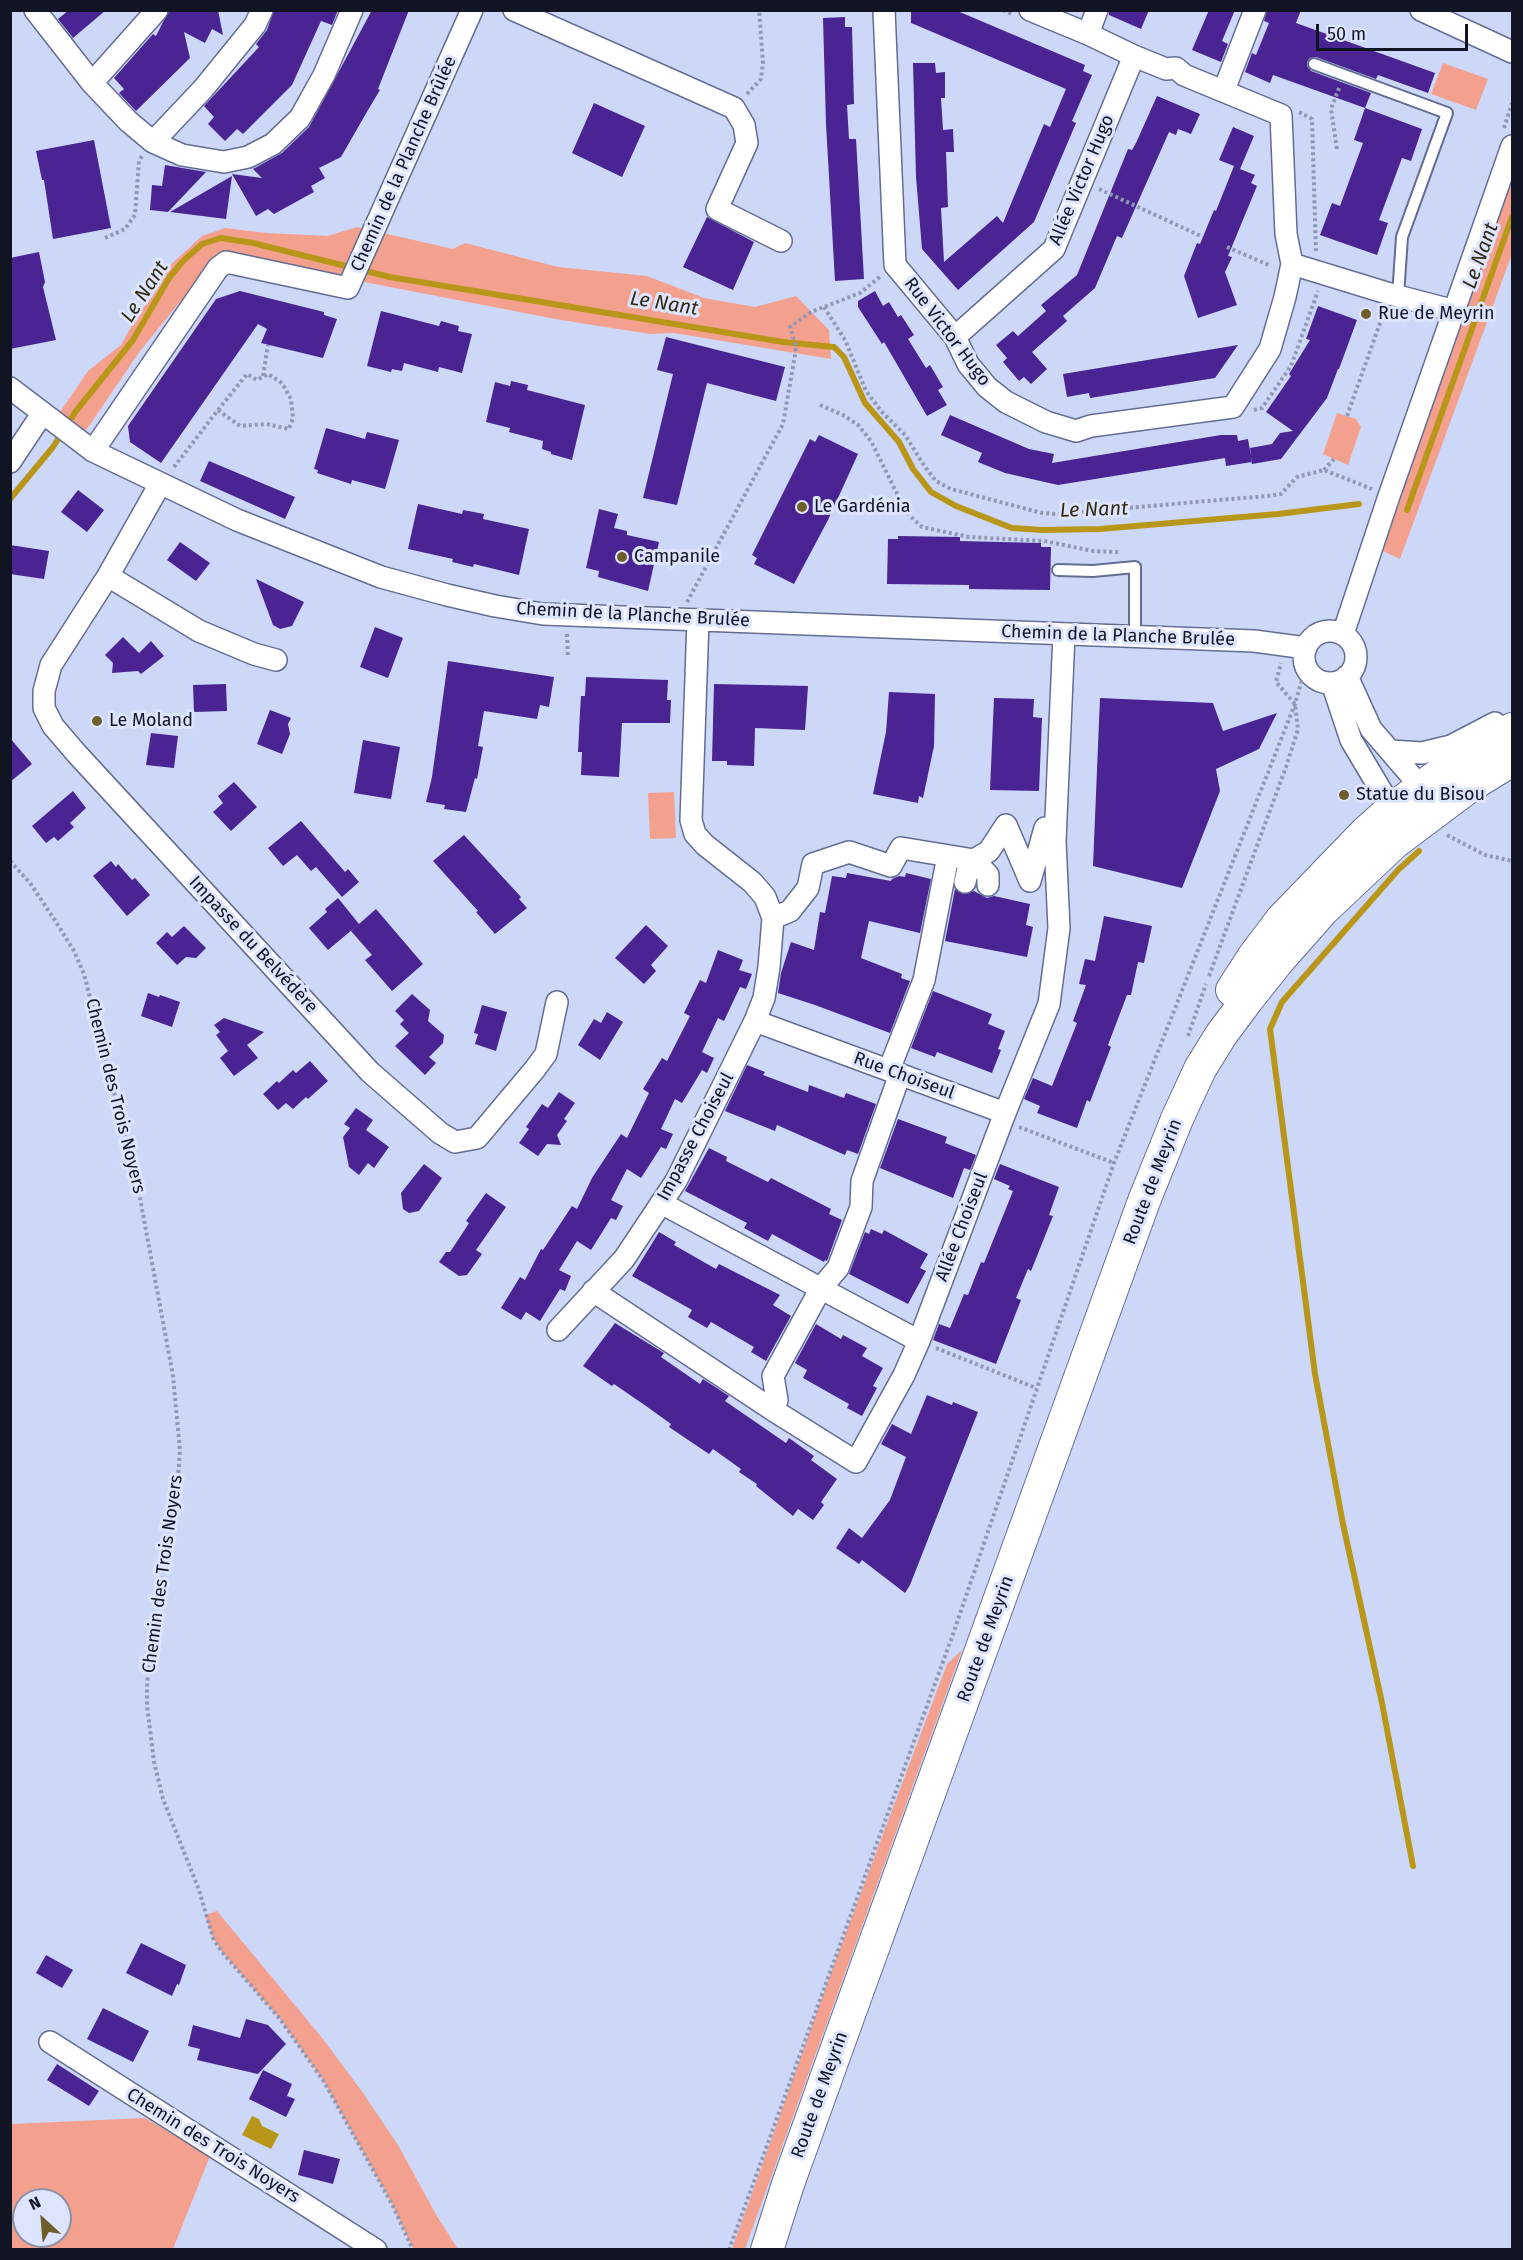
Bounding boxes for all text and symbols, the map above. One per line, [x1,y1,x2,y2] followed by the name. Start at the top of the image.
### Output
[1319,12,1470,50] scale bar
[1327,23,1366,45] text: 50 m
[347,53,461,275] street label: Chemin de la Planche Brûlée
[1045,112,1119,248] street label: Allée Victor Hugo
[1458,220,1504,292] water label: Le Nant
[116,257,174,327] water label: Le Nant
[899,273,995,391] street label: Rue Victor Hugo
[628,287,700,321] water label: Le Nant
[1378,303,1494,325] place label: Rue de Meyrin
[1359,307,1373,321] marker: Rue de Meyrin
[814,496,911,518] place label: Le Gardénia
[1059,497,1129,523] water label: Le Nant
[795,500,809,514] marker: Le Gardénia
[634,546,720,568] place label: Campanile
[615,550,629,564] marker: Campanile
[516,598,750,632] street label: Chemin de la Planche Brulée
[1001,621,1235,651] street label: Chemin de la Planche Brulée
[109,710,193,732] place label: Le Moland
[90,714,104,728] marker: Le Moland
[1356,784,1485,806] place label: Statue du Bisou
[1337,788,1351,802] marker: Statue du Bisou
[184,872,322,1018] street label: Impasse du Belvédère
[80,996,150,1196] street label: Chemin des Trois Noyers
[851,1048,957,1104] street label: Rue Choiseul
[653,1069,739,1205] street label: Impasse Choiseul
[1119,1116,1187,1248] street label: Route de Meyrin
[931,1169,993,1285] street label: Allée Choiseul
[138,1473,188,1675] street label: Chemin des Trois Noyers
[953,1573,1019,1705] street label: Route de Meyrin
[787,2029,853,2161] street label: Route de Meyrin
[122,2084,304,2208] street label: Chemin des Trois Noyers
[12,2188,72,2248] north arrow
[26,2192,44,2214] text: N

